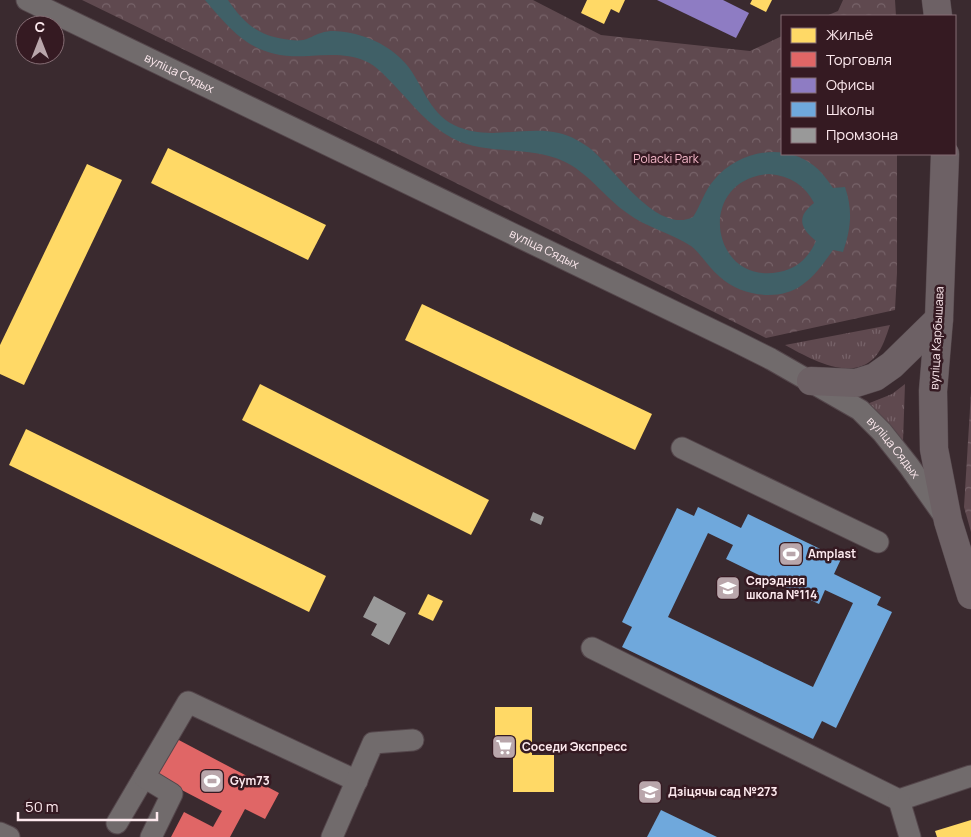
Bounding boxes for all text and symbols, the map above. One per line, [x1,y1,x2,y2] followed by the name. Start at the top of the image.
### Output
[15,15,65,65] north arrow
[781,15,956,155] legend
[35,17,45,36] text: С
[826,24,874,45] text: Жильё
[142,49,218,97] street label: вуліца Сядых
[826,49,892,70] text: Торговля
[826,74,875,95] text: Офисы
[826,99,874,120] text: Школы
[826,124,898,145] text: Промзона
[633,150,700,167] park label: Polacki Park
[507,225,583,273] street label: вуліца Сядых
[925,286,948,390] street label: вуліца Карбышава
[863,413,925,482] street label: вуліца Сядых
[778,541,804,567] sports icon: Amplast
[808,545,856,562] place label: Amplast
[746,572,817,603] place label: Сярэдняя школа №114
[715,575,741,601] school or university icon: Сярэдняя школа №114
[491,734,517,760] supermarket icon: Соседи Экспресс
[522,738,627,755] place label: Соседи Экспресс
[199,768,225,794] sports icon: Gym73
[230,772,270,789] place label: Gym73
[637,779,663,805] school or university icon: Дзіцячы сад №273
[668,783,777,800] place label: Дзіцячы сад №273
[18,790,156,822] scale bar
[25,796,59,817] text: 50 m

